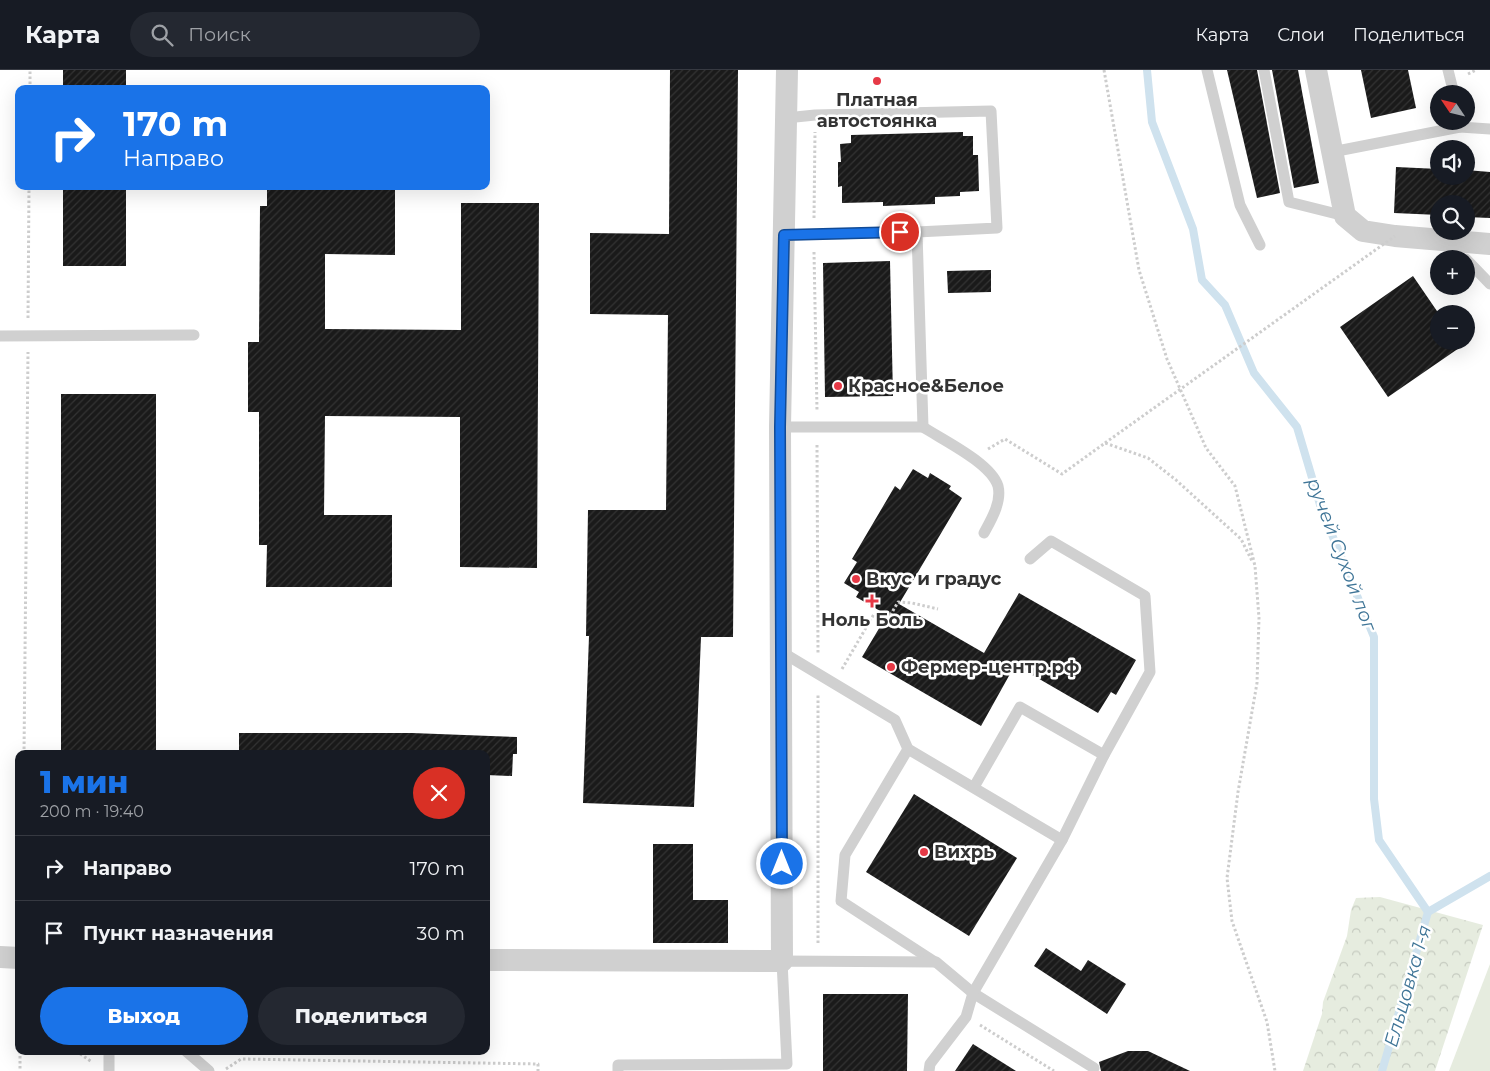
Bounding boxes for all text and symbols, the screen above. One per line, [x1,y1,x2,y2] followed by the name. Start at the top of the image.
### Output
[130,12,480,57] search box
[25,20,100,49] text: Карта
[148,21,176,49] icon: search
[188,23,251,46] text: Поиск
[1195,24,1249,46] text: Карта
[1277,24,1325,46] text: Слои
[1353,24,1465,46] text: Поделиться
[871,75,883,87] marker: Платная автостоянка
[1430,85,1475,130] north arrow
[1430,85,1475,350] map controls
[817,89,937,132] place label: Платная автостоянка
[123,102,228,145] text: 170 m
[40,105,105,170] icon: right
[1430,140,1475,185] button: sound
[123,145,224,172] text: Направо
[1430,195,1475,240] button: search
[879,211,921,253] pin
[886,218,914,246] icon: arrive
[1430,250,1475,295] button: +
[1430,305,1475,350] button: −
[848,375,1004,397] place label: Красное&Белое
[832,380,844,392] marker: Красное&Белое
[1302,474,1382,635] water label: ручей Сухой лог
[866,568,1002,590] place label: Вкус и градус
[850,573,862,585] marker: Вкус и градус
[866,595,878,607] marker: Ноль Боль
[821,609,923,631] place label: Ноль Боль
[901,656,1079,678] place label: Фермер-центр.рф
[885,661,897,673] marker: Фермер-центр.рф
[40,764,128,801] text: 1 мин
[413,767,465,819] button: close
[40,802,144,821] text: 200 m · 19:40
[755,837,807,889] position arrow
[934,841,994,863] place label: Вихрь
[918,846,930,858] marker: Вихрь
[40,854,68,882] icon: right
[83,857,172,880] text: Направо
[410,857,465,880] text: 170 m
[40,919,68,947] icon: arrive
[83,922,274,945] text: Пункт назначения
[417,922,465,945] text: 30 m
[1379,923,1436,1050] water label: Ельцовка 1-я
[40,987,248,1045] button: Выход
[258,987,465,1045] button: Поделиться

